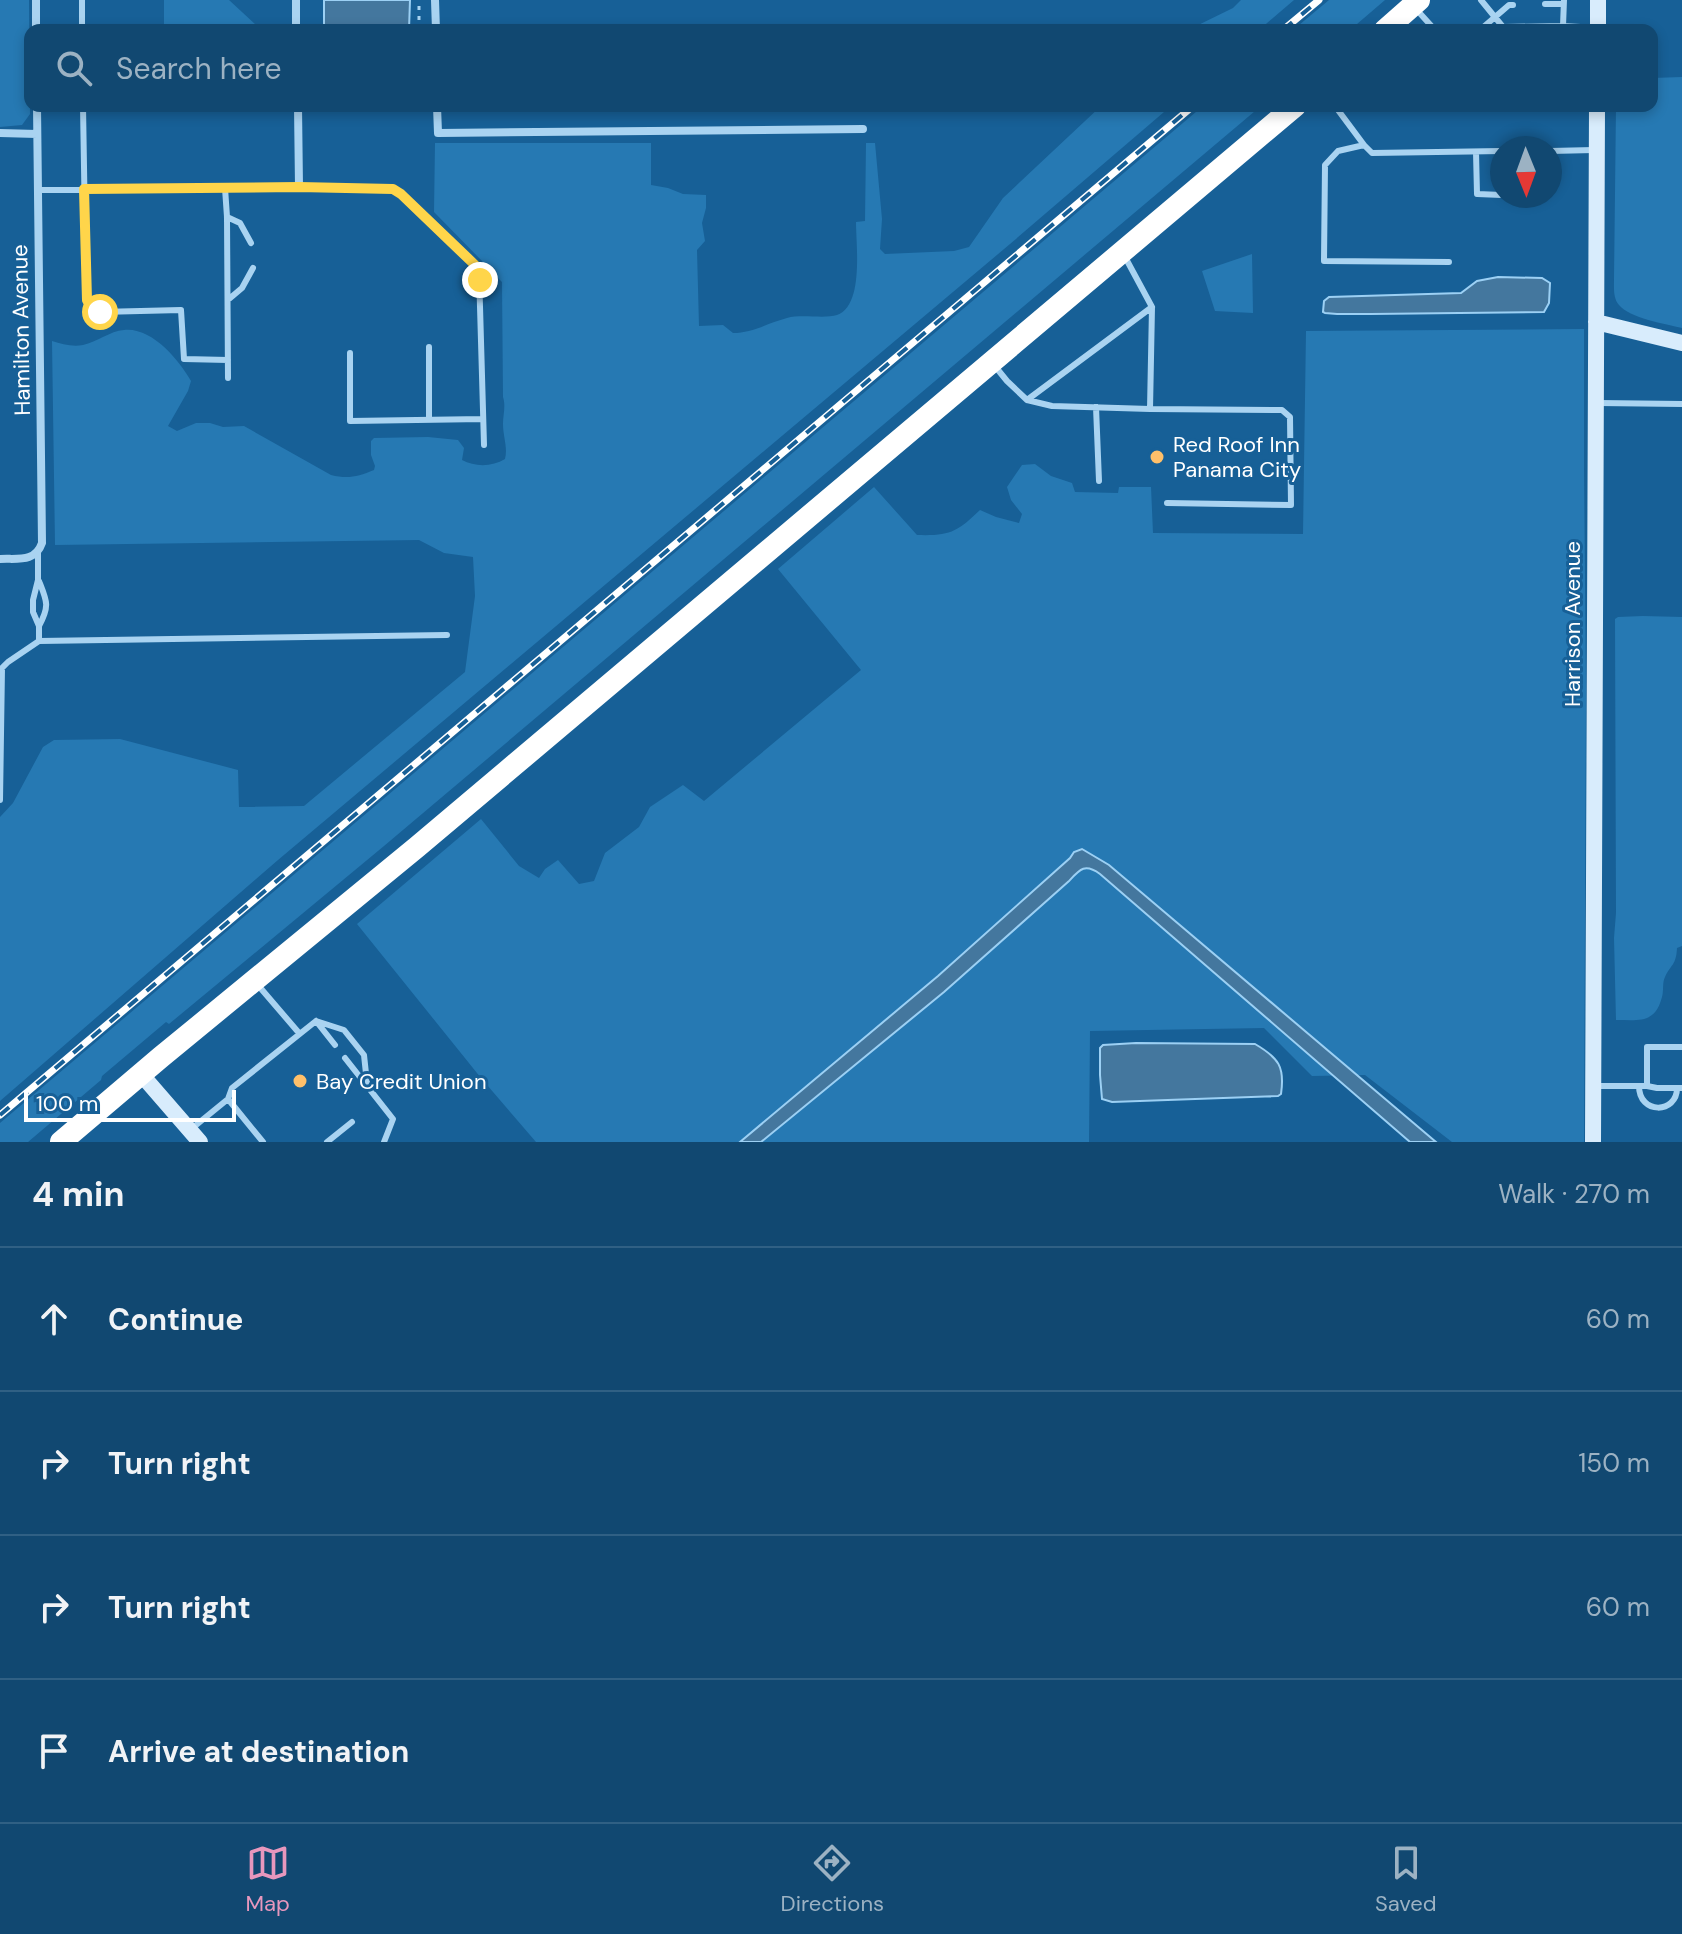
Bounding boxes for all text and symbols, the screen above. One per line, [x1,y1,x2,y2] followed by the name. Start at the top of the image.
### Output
[24,24,1658,112] search box
[52,46,96,90] icon: search
[116,49,282,88] text: Search here
[1490,136,1562,208] north arrow
[5,244,37,416] street label: Hamilton Avenue
[462,262,498,298] route end
[82,294,118,330] route start
[1173,430,1301,484] place label: Red Roof Inn Panama City
[1148,448,1166,466] marker: Red Roof Inn Panama City
[1558,541,1587,707] street label: Harrison Avenue
[316,1067,487,1096] place label: Bay Credit Union
[291,1072,309,1090] marker: Bay Credit Union
[24,1086,236,1122] scale bar
[36,1089,98,1118] text: 100 m
[32,1172,124,1217] text: 4 min
[1498,1177,1650,1211] text: Walk · 270 m
[32,1297,76,1341] icon: ahead
[108,1300,243,1339] text: Continue
[1586,1302,1650,1336] text: 60 m
[32,1441,76,1485] icon: right
[108,1444,251,1483] text: Turn right
[1578,1446,1650,1480] text: 150 m
[32,1585,76,1629] icon: right
[108,1588,251,1627] text: Turn right
[1586,1590,1650,1624] text: 60 m
[32,1729,76,1773] icon: arrive
[108,1732,409,1771] text: Arrive at destination
[245,1841,290,1918] tab: Map
[781,1841,884,1918] tab: Directions
[1375,1841,1437,1918] tab: Saved

